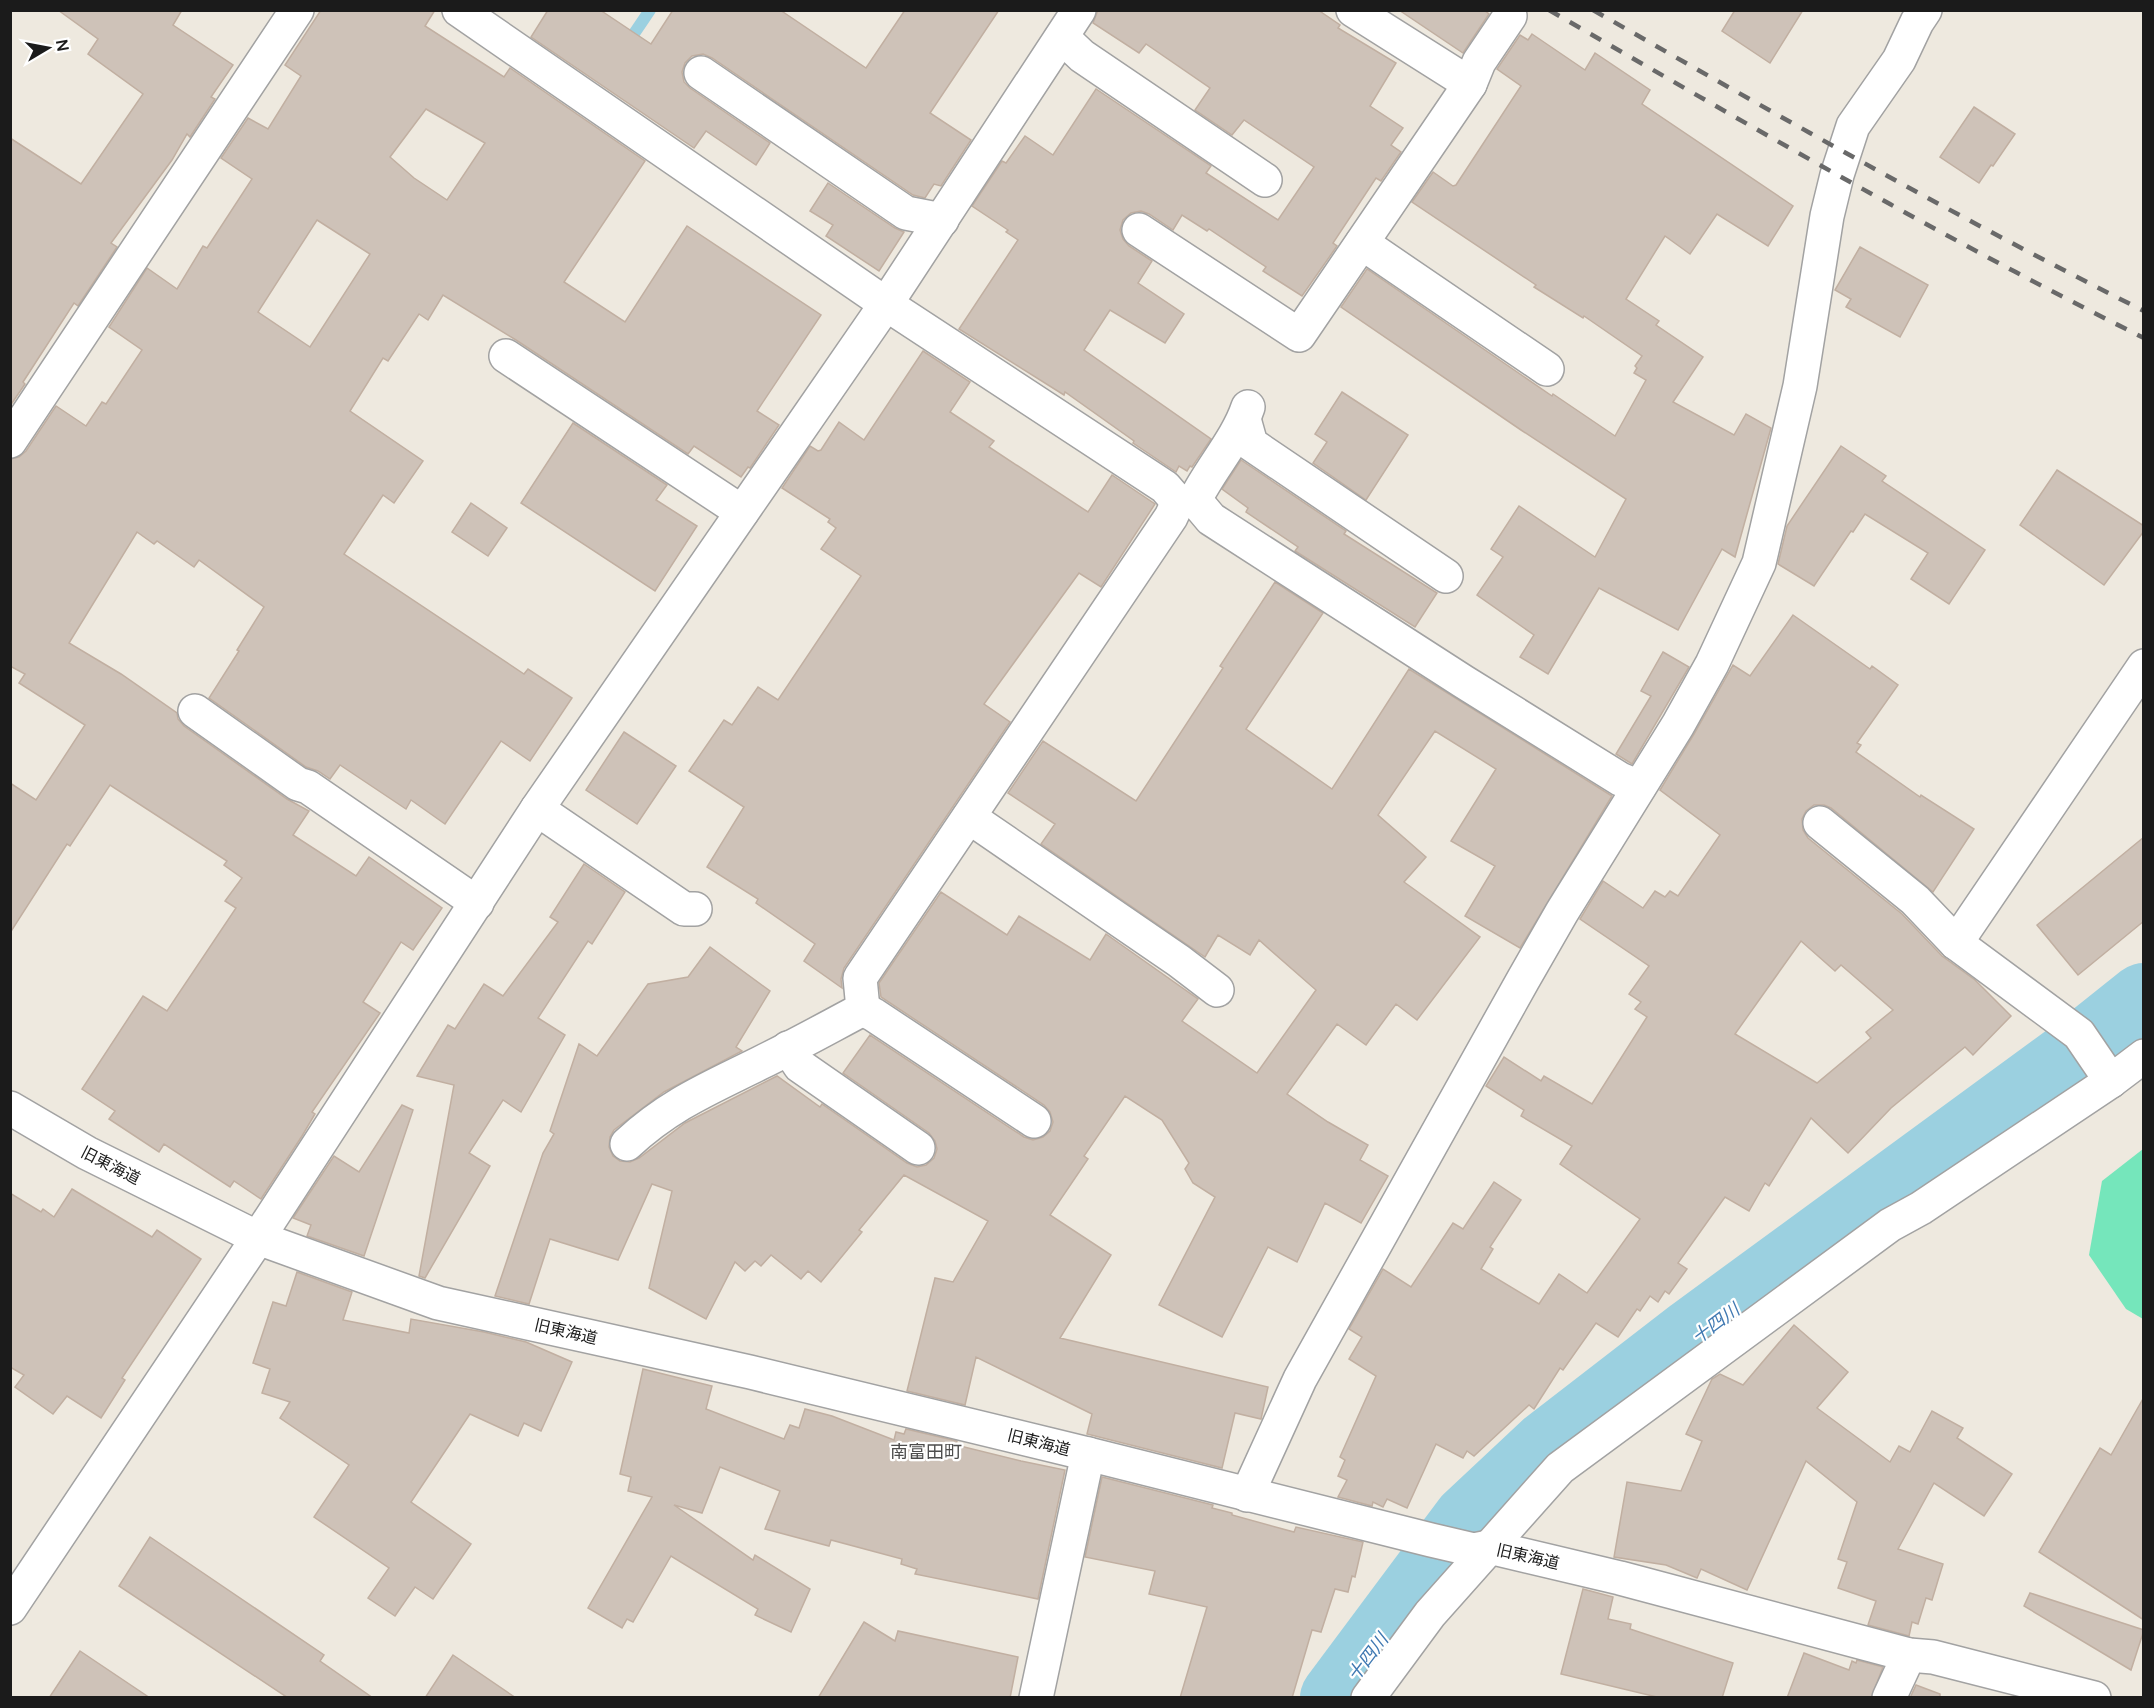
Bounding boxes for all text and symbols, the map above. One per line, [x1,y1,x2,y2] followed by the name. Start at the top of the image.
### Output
[18,18,78,78] north arrow
[51,38,75,53] text: N
[77,1141,145,1189] street label: 旧東海道
[1686,1296,1745,1349] water label: 十四川
[532,1313,600,1349] street label: 旧東海道
[1005,1424,1073,1460] street label: 旧東海道
[890,1439,962,1463] district label: 南富田町
[1494,1538,1562,1574] street label: 旧東海道
[1341,1627,1394,1686] water label: 十四川

